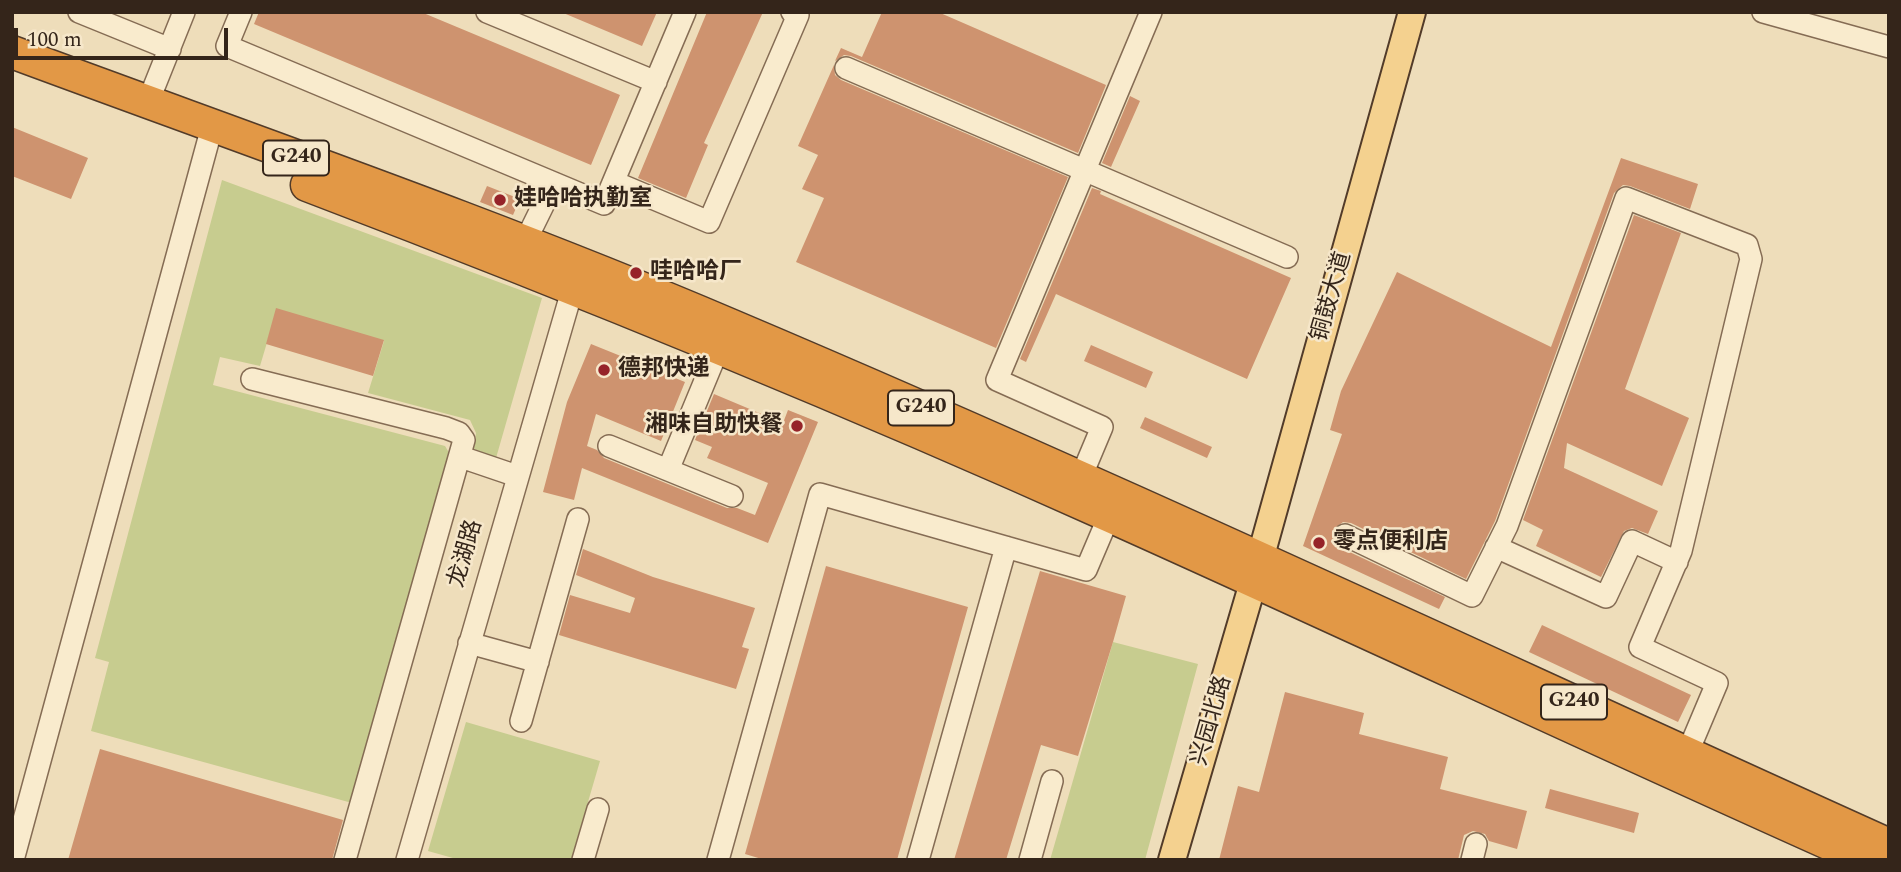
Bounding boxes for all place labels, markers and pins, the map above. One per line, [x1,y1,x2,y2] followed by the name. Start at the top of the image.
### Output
[514,186,652,214] place label: 娃哈哈执勤室
[492,192,508,208] marker: 娃哈哈执勤室
[650,259,742,287] place label: 哇哈哈厂
[628,265,644,281] marker: 哇哈哈厂
[618,356,710,384] place label: 德邦快递
[596,362,612,378] marker: 德邦快递
[645,412,783,440] place label: 湘味自助快餐
[789,418,805,434] marker: 湘味自助快餐
[1333,529,1448,557] place label: 零点便利店
[1311,535,1327,551] marker: 零点便利店

